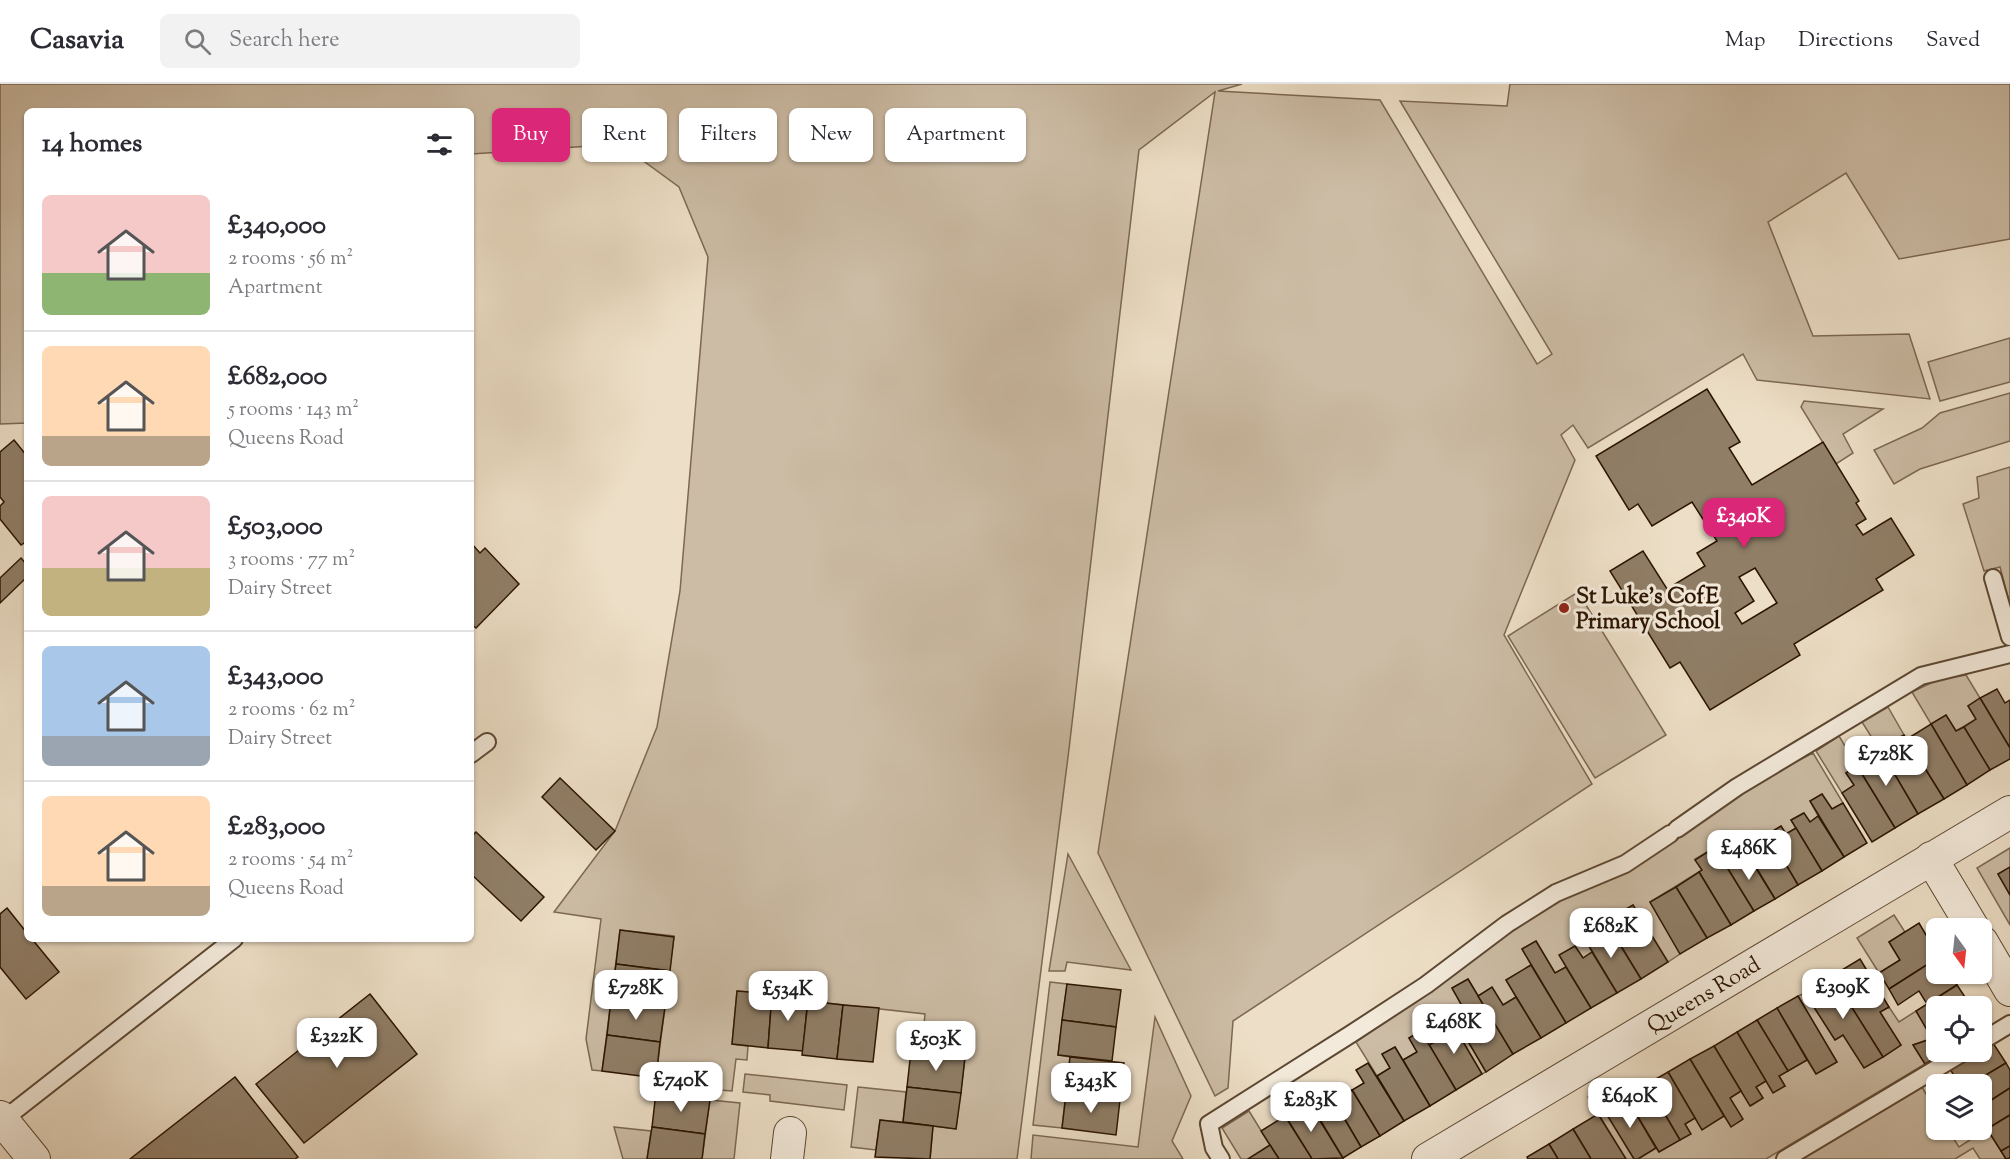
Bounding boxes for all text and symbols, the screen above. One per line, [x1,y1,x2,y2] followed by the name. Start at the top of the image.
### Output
[160,14,580,68] search box
[30,21,124,61] text: Casavia
[181,25,214,58] icon: search
[229,25,339,57] text: Search here
[1725,26,1765,56] text: Map
[1798,26,1893,56] text: Directions
[1926,26,1980,56] text: Saved
[492,108,570,162] chip: Buy
[582,108,667,162] chip: Rent
[679,108,777,162] chip: Filters
[789,108,873,162] chip: New
[885,108,1026,162] chip: Apartment
[42,126,142,163] text: 14 homes
[423,128,456,161] icon: filters
[228,208,326,245] text: £340,000
[90,219,162,291] icon: home
[228,245,353,274] text: 2 rooms · 56 m²
[228,274,323,303] text: Apartment
[228,359,327,396] text: £682,000
[90,370,162,442] icon: home
[228,396,359,425] text: 5 rooms · 143 m²
[228,425,344,454] text: Queens Road
[1702,498,1786,549] pin: £340K
[1717,503,1771,532] text: £340K
[228,509,323,546] text: £503,000
[90,520,162,592] icon: home
[228,546,355,575] text: 3 rooms · 77 m²
[228,575,332,604] text: Dairy Street
[1576,582,1721,639] place label: St Luke's CofE Primary School
[1557,601,1571,615] marker: St Luke's CofE Primary School
[228,659,324,696] text: £343,000
[90,670,162,742] icon: home
[228,696,356,725] text: 2 rooms · 62 m²
[228,725,332,754] text: Dairy Street
[1844,736,1928,787] pin: £728K
[1859,741,1913,770] text: £728K
[228,809,325,846] text: £283,000
[90,820,162,892] icon: home
[1707,830,1791,881] pin: £486K
[1721,835,1777,864] text: £486K
[228,846,353,875] text: 2 rooms · 54 m²
[228,875,344,904] text: Queens Road
[1569,908,1653,959] pin: £682K
[1584,913,1638,942] text: £682K
[1926,918,1992,984] north arrow
[1926,918,1992,1140] map controls
[1642,950,1767,1043] street label: Queens Road
[1801,969,1885,1020] pin: £309K
[594,970,678,1021] pin: £728K
[746,971,830,1022] pin: £534K
[1816,974,1870,1003] text: £309K
[609,975,663,1004] text: £728K
[763,976,813,1005] text: £534K
[1926,996,1992,1062] button: locate
[1412,1004,1496,1055] pin: £468K
[1426,1009,1482,1038] text: £468K
[295,1018,379,1069] pin: £322K
[894,1021,978,1072] pin: £503K
[311,1023,363,1052] text: £322K
[910,1026,962,1055] text: £503K
[639,1062,723,1113] pin: £740K
[1049,1063,1133,1114] pin: £343K
[654,1067,708,1096] text: £740K
[1065,1068,1117,1097] text: £343K
[1926,1074,1992,1140] button: layers
[1588,1078,1672,1129] pin: £640K
[1269,1082,1353,1133] pin: £283K
[1602,1083,1658,1112] text: £640K
[1284,1087,1338,1116] text: £283K

